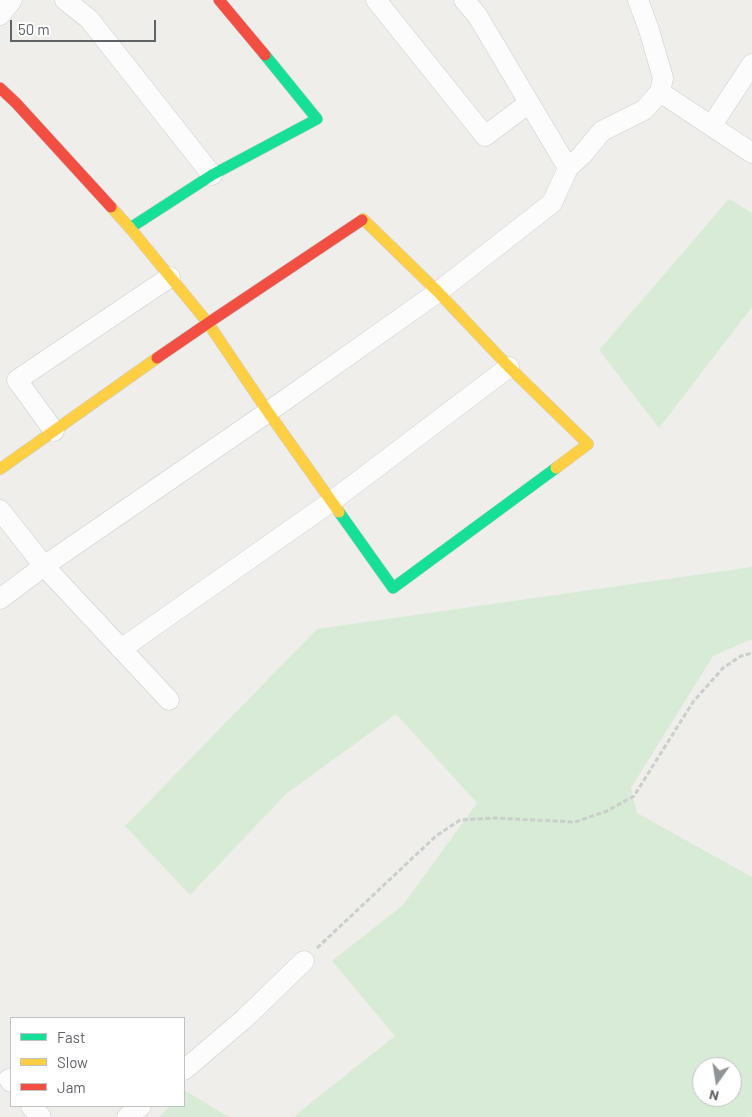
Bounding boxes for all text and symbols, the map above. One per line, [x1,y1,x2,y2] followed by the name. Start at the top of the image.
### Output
[12,10,159,42] scale bar
[18,20,50,38] text: 50 m
[10,1017,185,1107] legend
[57,1028,85,1046] text: Fast
[57,1053,88,1071] text: Slow
[692,1057,742,1107] north arrow
[57,1078,86,1096] text: Jam
[707,1087,720,1105] text: N

